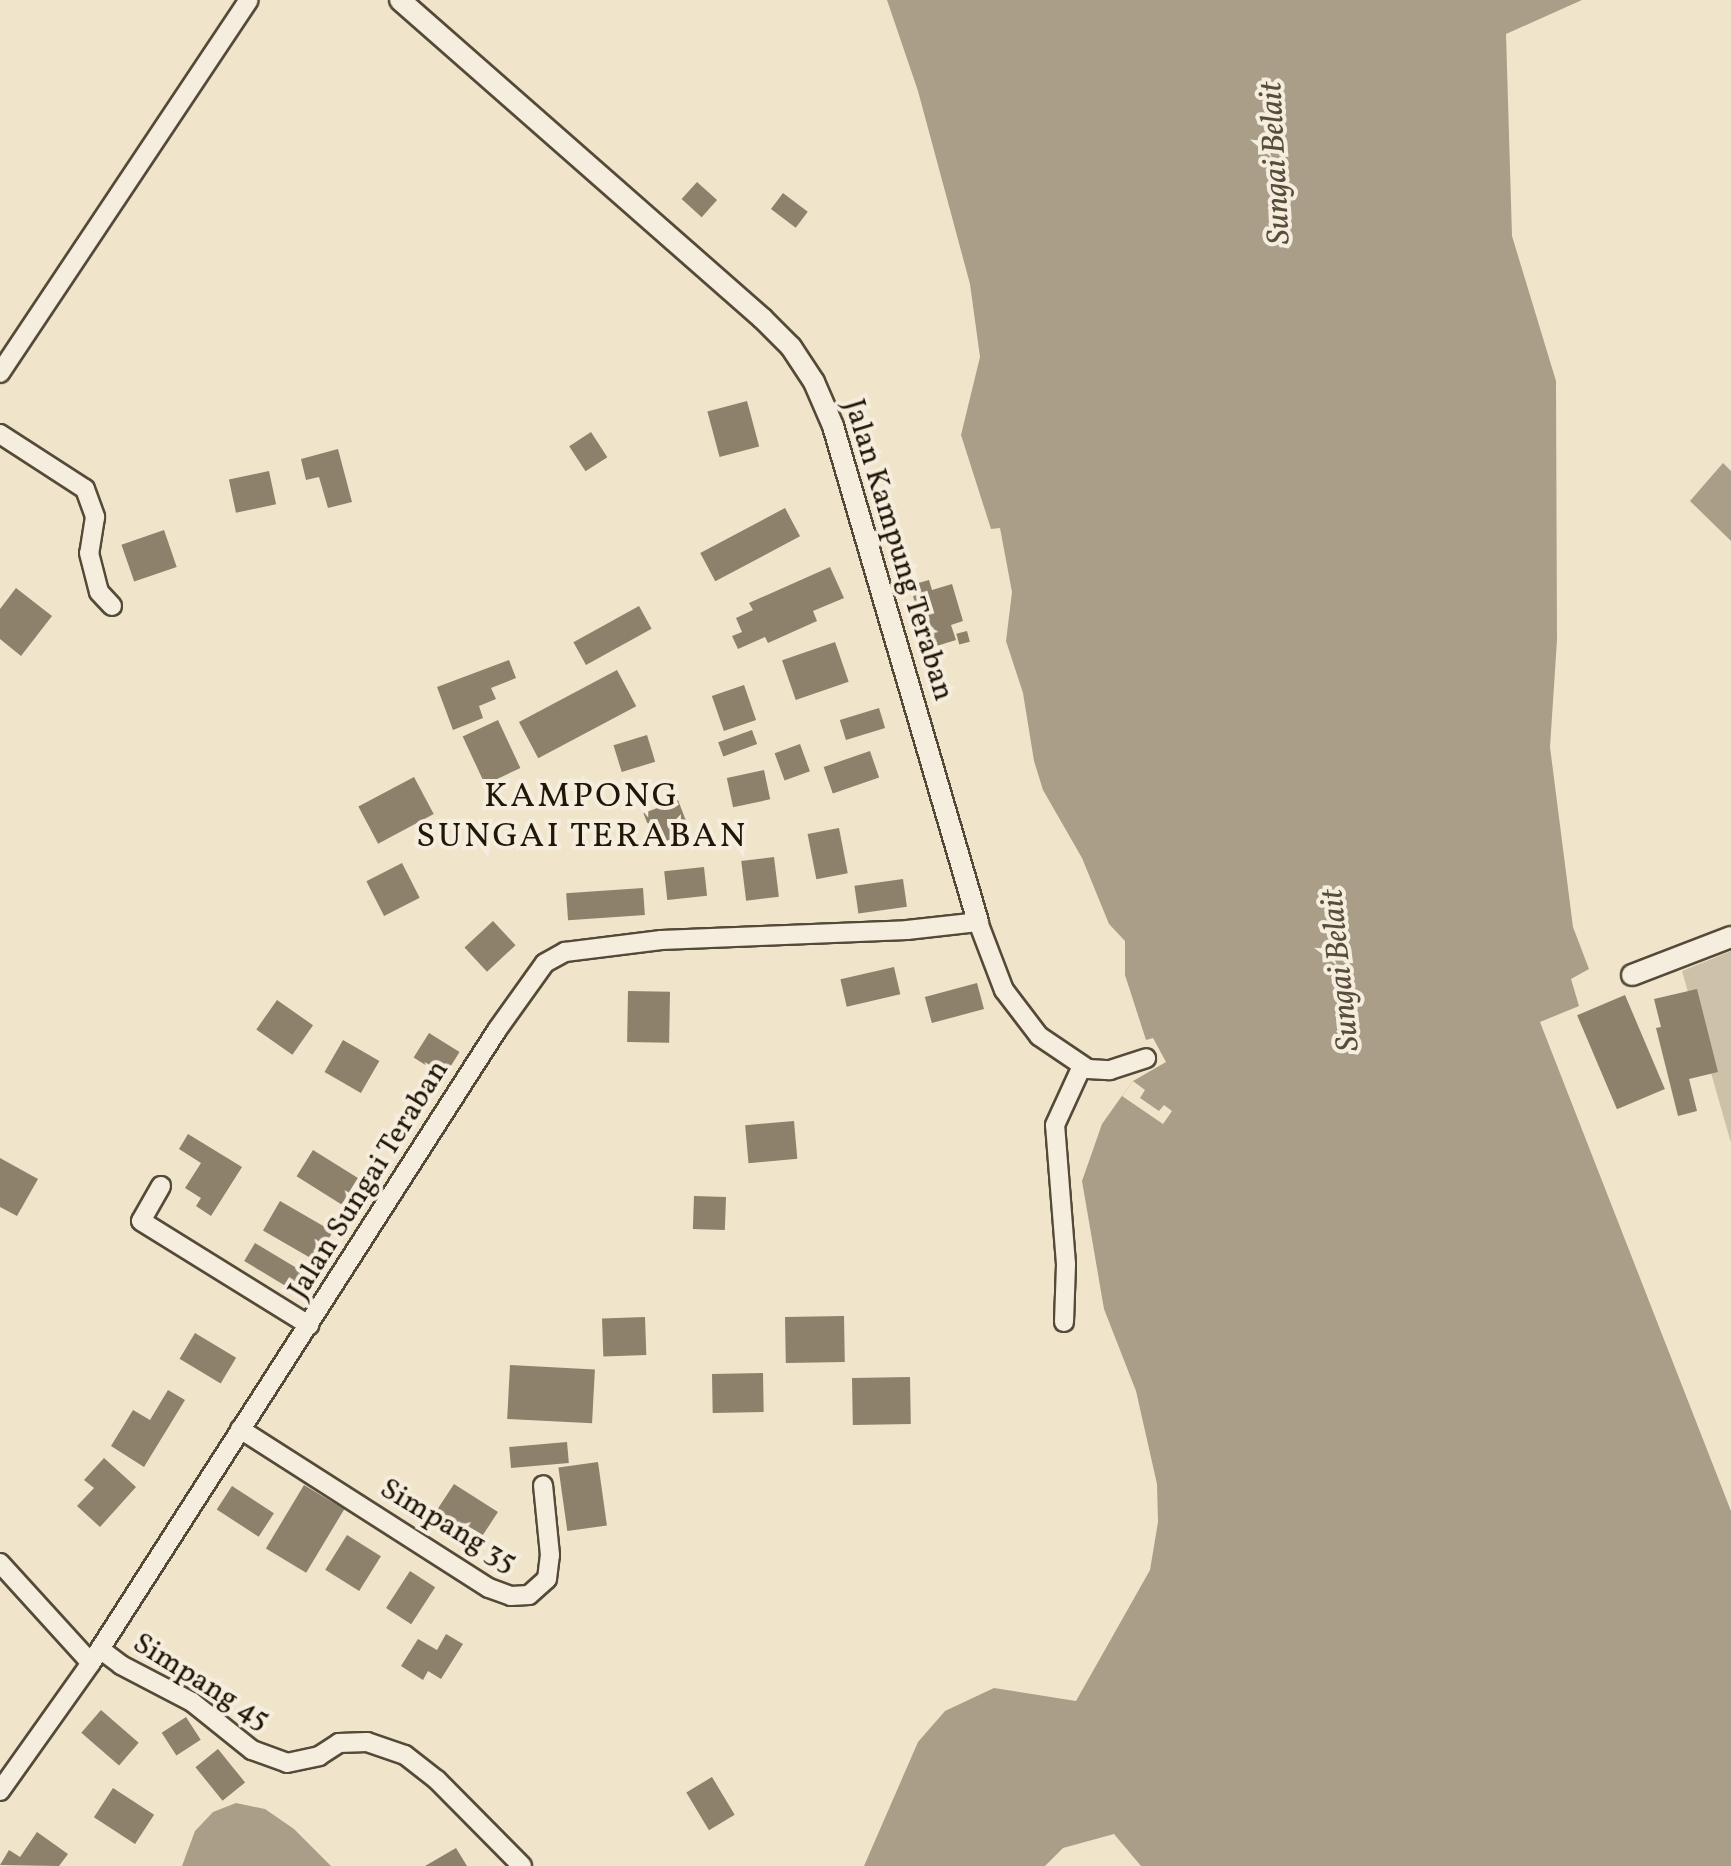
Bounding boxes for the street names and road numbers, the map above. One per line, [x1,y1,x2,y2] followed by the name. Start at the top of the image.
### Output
[835,394,961,706] street label: Jalan Kampung Teraban
[281,1054,457,1306] street label: Jalan Sungai Teraban
[373,1471,523,1581] street label: Simpang 35
[126,1626,276,1738] street label: Simpang 45

